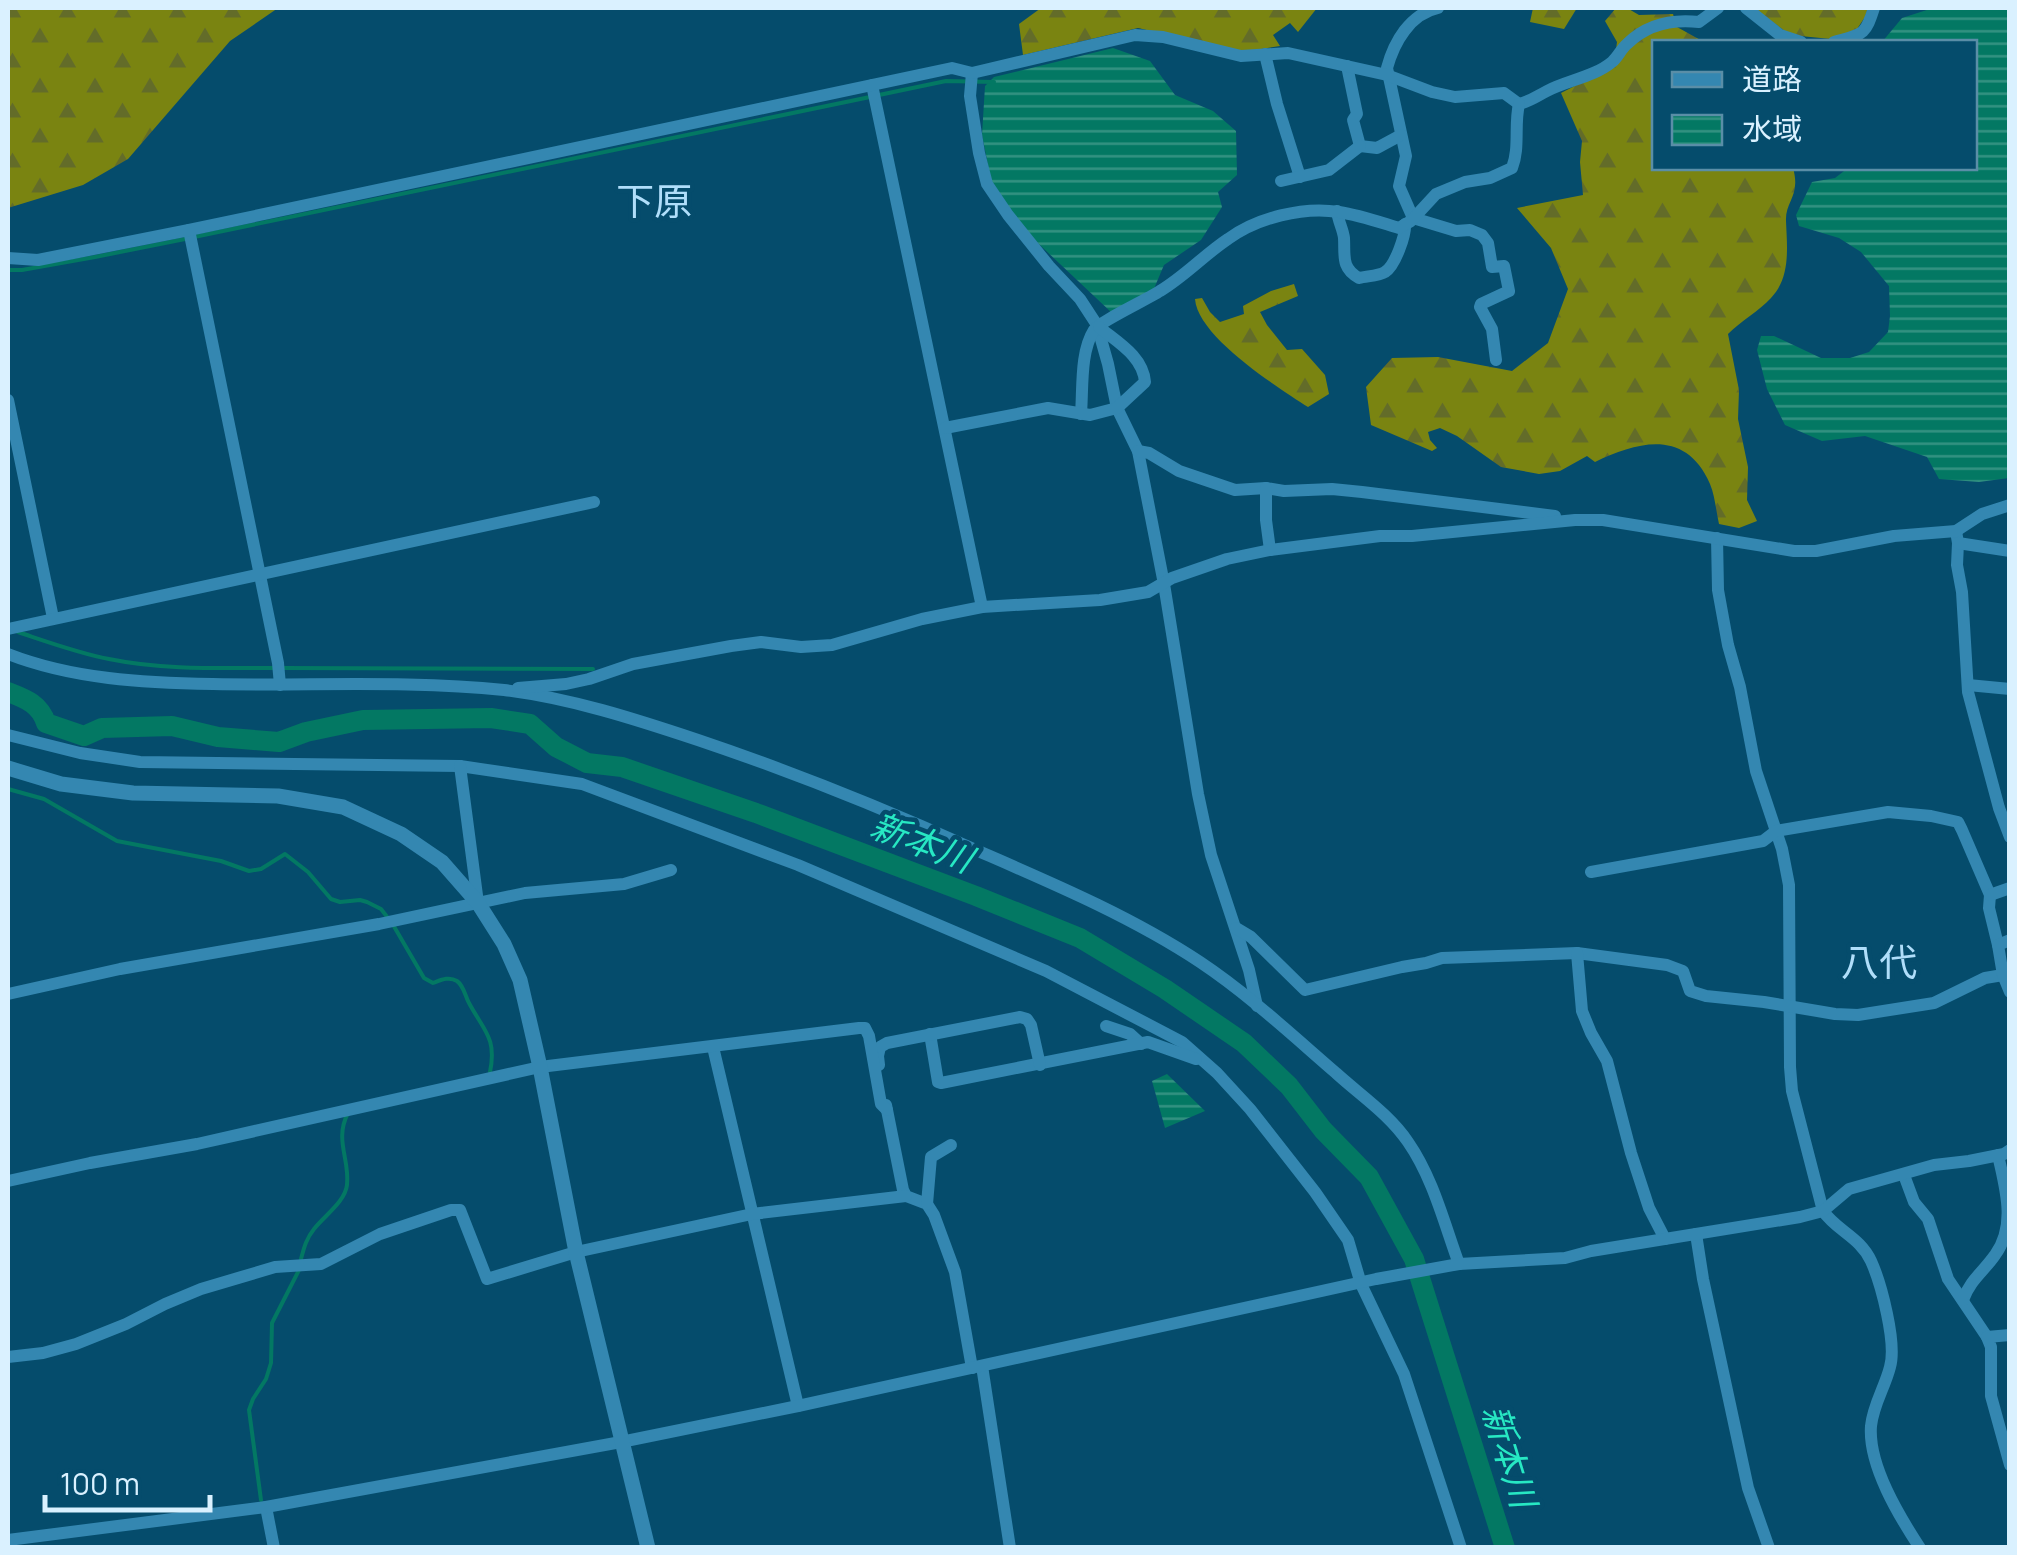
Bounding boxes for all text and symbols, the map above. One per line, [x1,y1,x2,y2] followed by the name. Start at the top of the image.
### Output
[1652,40,1977,170] legend
[1742,58,1802,99] text: 道路
[1742,108,1802,149] text: 水域
[616,174,692,226] district label: 下原
[864,801,983,885] water label: 新本川
[1841,935,1917,987] district label: 八代
[1472,1399,1549,1517] water label: 新本川
[45,1450,210,1512] scale bar
[60,1463,140,1504] text: 100 m

